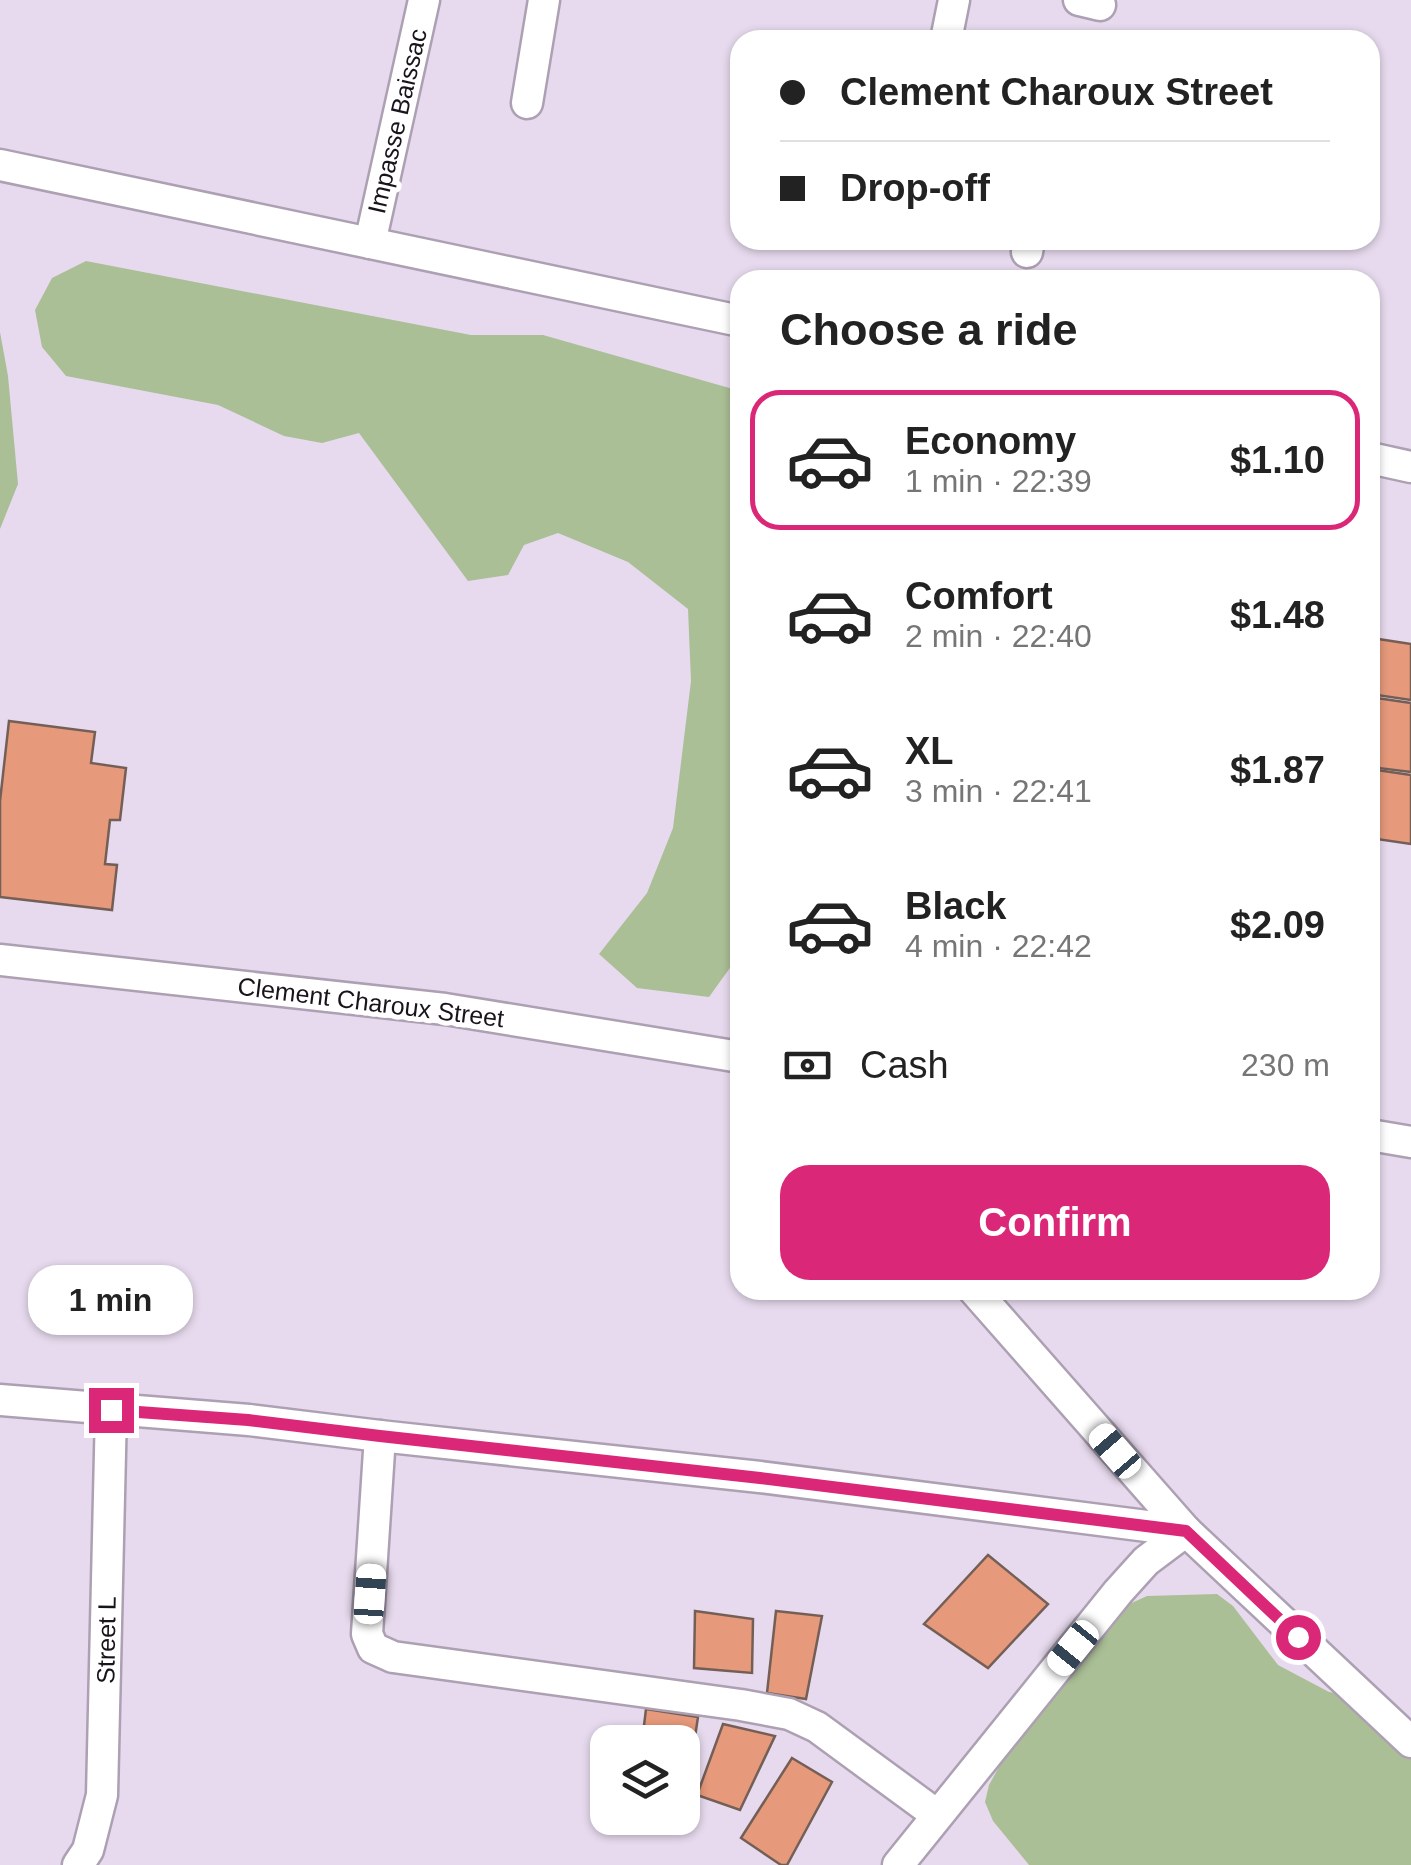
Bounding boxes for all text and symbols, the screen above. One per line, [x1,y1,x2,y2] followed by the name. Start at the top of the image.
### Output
[362,26,432,216] street label: Impasse Baissac
[840,71,1273,113] text: Clement Charoux Street
[840,167,990,209] text: Drop-off
[780,304,1078,355] text: Choose a ride
[785,415,875,505] icon: car
[905,420,1076,462] text: Economy
[1230,439,1325,481] text: $1.10
[905,463,1092,499] text: 1 min · 22:39
[785,570,875,660] icon: car
[905,575,1053,617] text: Comfort
[1230,594,1325,636] text: $1.48
[905,618,1092,654] text: 2 min · 22:40
[785,725,875,815] icon: car
[905,730,954,772] text: XL
[1230,749,1325,791] text: $1.87
[905,773,1092,809] text: 3 min · 22:41
[785,880,875,970] icon: car
[905,885,1006,927] text: Black
[1230,904,1325,946] text: $2.09
[905,928,1092,964] text: 4 min · 22:42
[236,972,506,1032] street label: Clement Charoux Street
[780,1038,835,1093] icon: cash
[860,1044,949,1086] text: Cash
[1241,1047,1330,1083] text: 230 m
[780,1165,1330,1280] button: Confirm
[28,1265,194,1335] callout: 1 min
[69,1282,152,1318] text: 1 min
[89,1388,134,1433] route end
[1084,1419,1146,1483] car
[353,1563,387,1625] car
[91,1596,121,1684] street label: Street L
[1042,1615,1104,1681] car
[1276,1615,1321,1660] route start
[590,1725,700,1835] map controls
[590,1725,700,1835] button: layers

